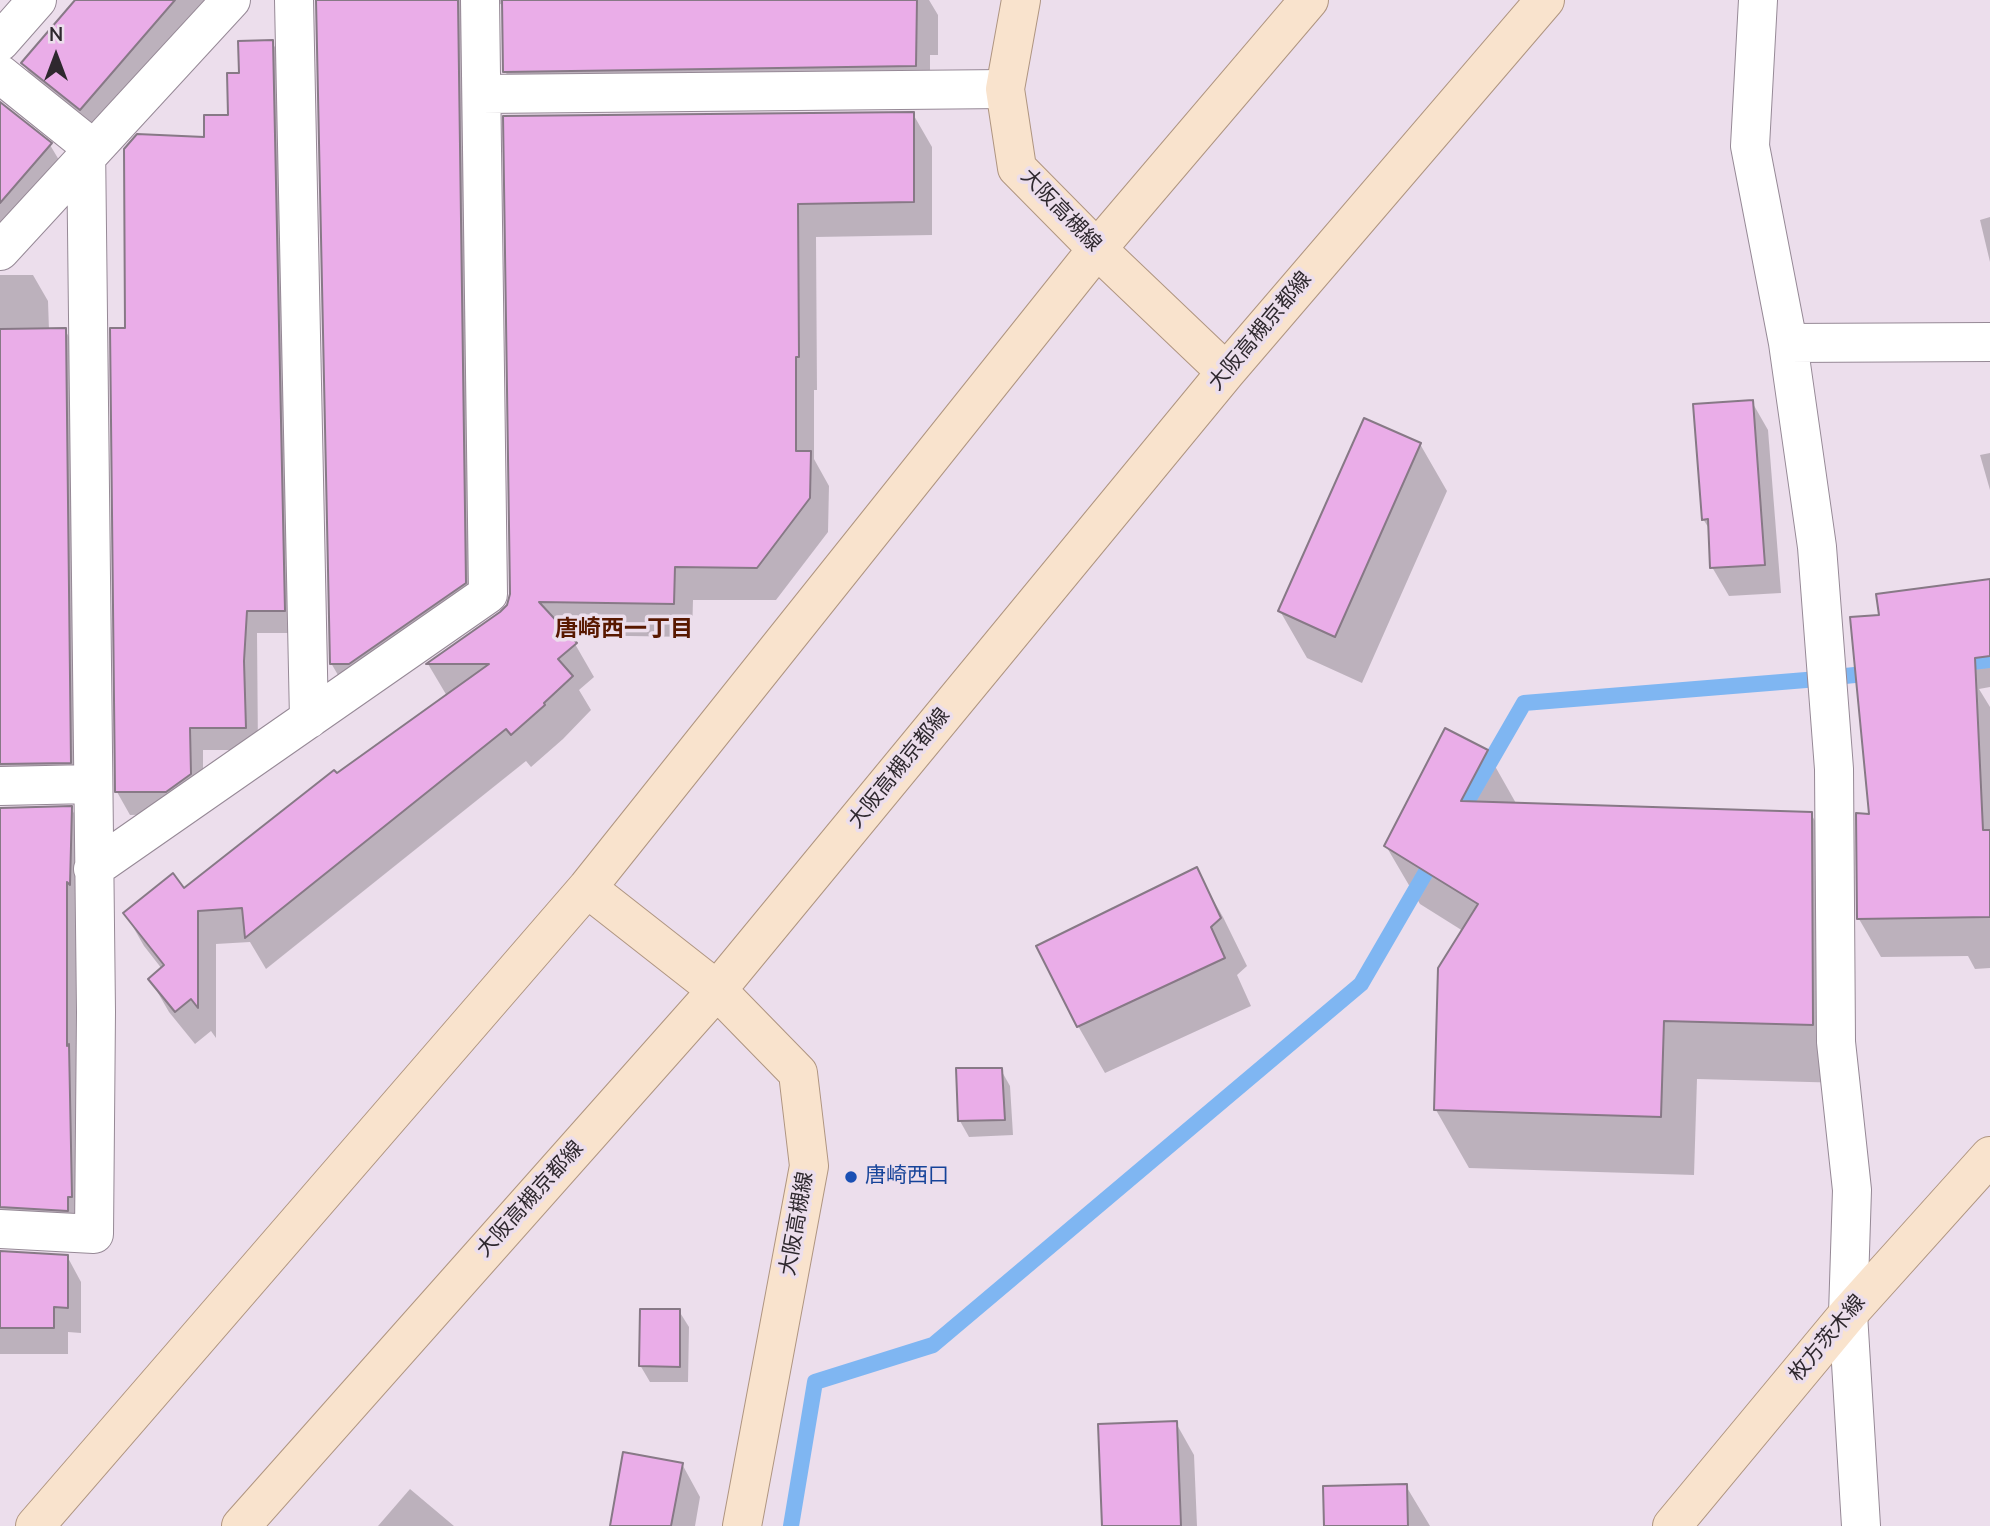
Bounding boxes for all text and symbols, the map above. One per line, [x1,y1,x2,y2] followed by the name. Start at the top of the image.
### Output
[21,21,91,91] north arrow
[49,22,63,48] text: N
[1014,164,1106,258] street label: 大阪高槻線
[1204,268,1318,396] street label: 大阪高槻京都線
[555,616,693,644] district label: 唐崎西一丁目
[844,704,956,834] street label: 大阪高槻京都線
[472,1137,590,1263] street label: 大阪高槻京都線
[865,1164,949,1190] place label: 唐崎西口
[843,1169,859,1185] marker: 唐崎西口
[776,1170,820,1278] street label: 大阪高槻線
[1785,1291,1871,1387] street label: 枚方茨木線

